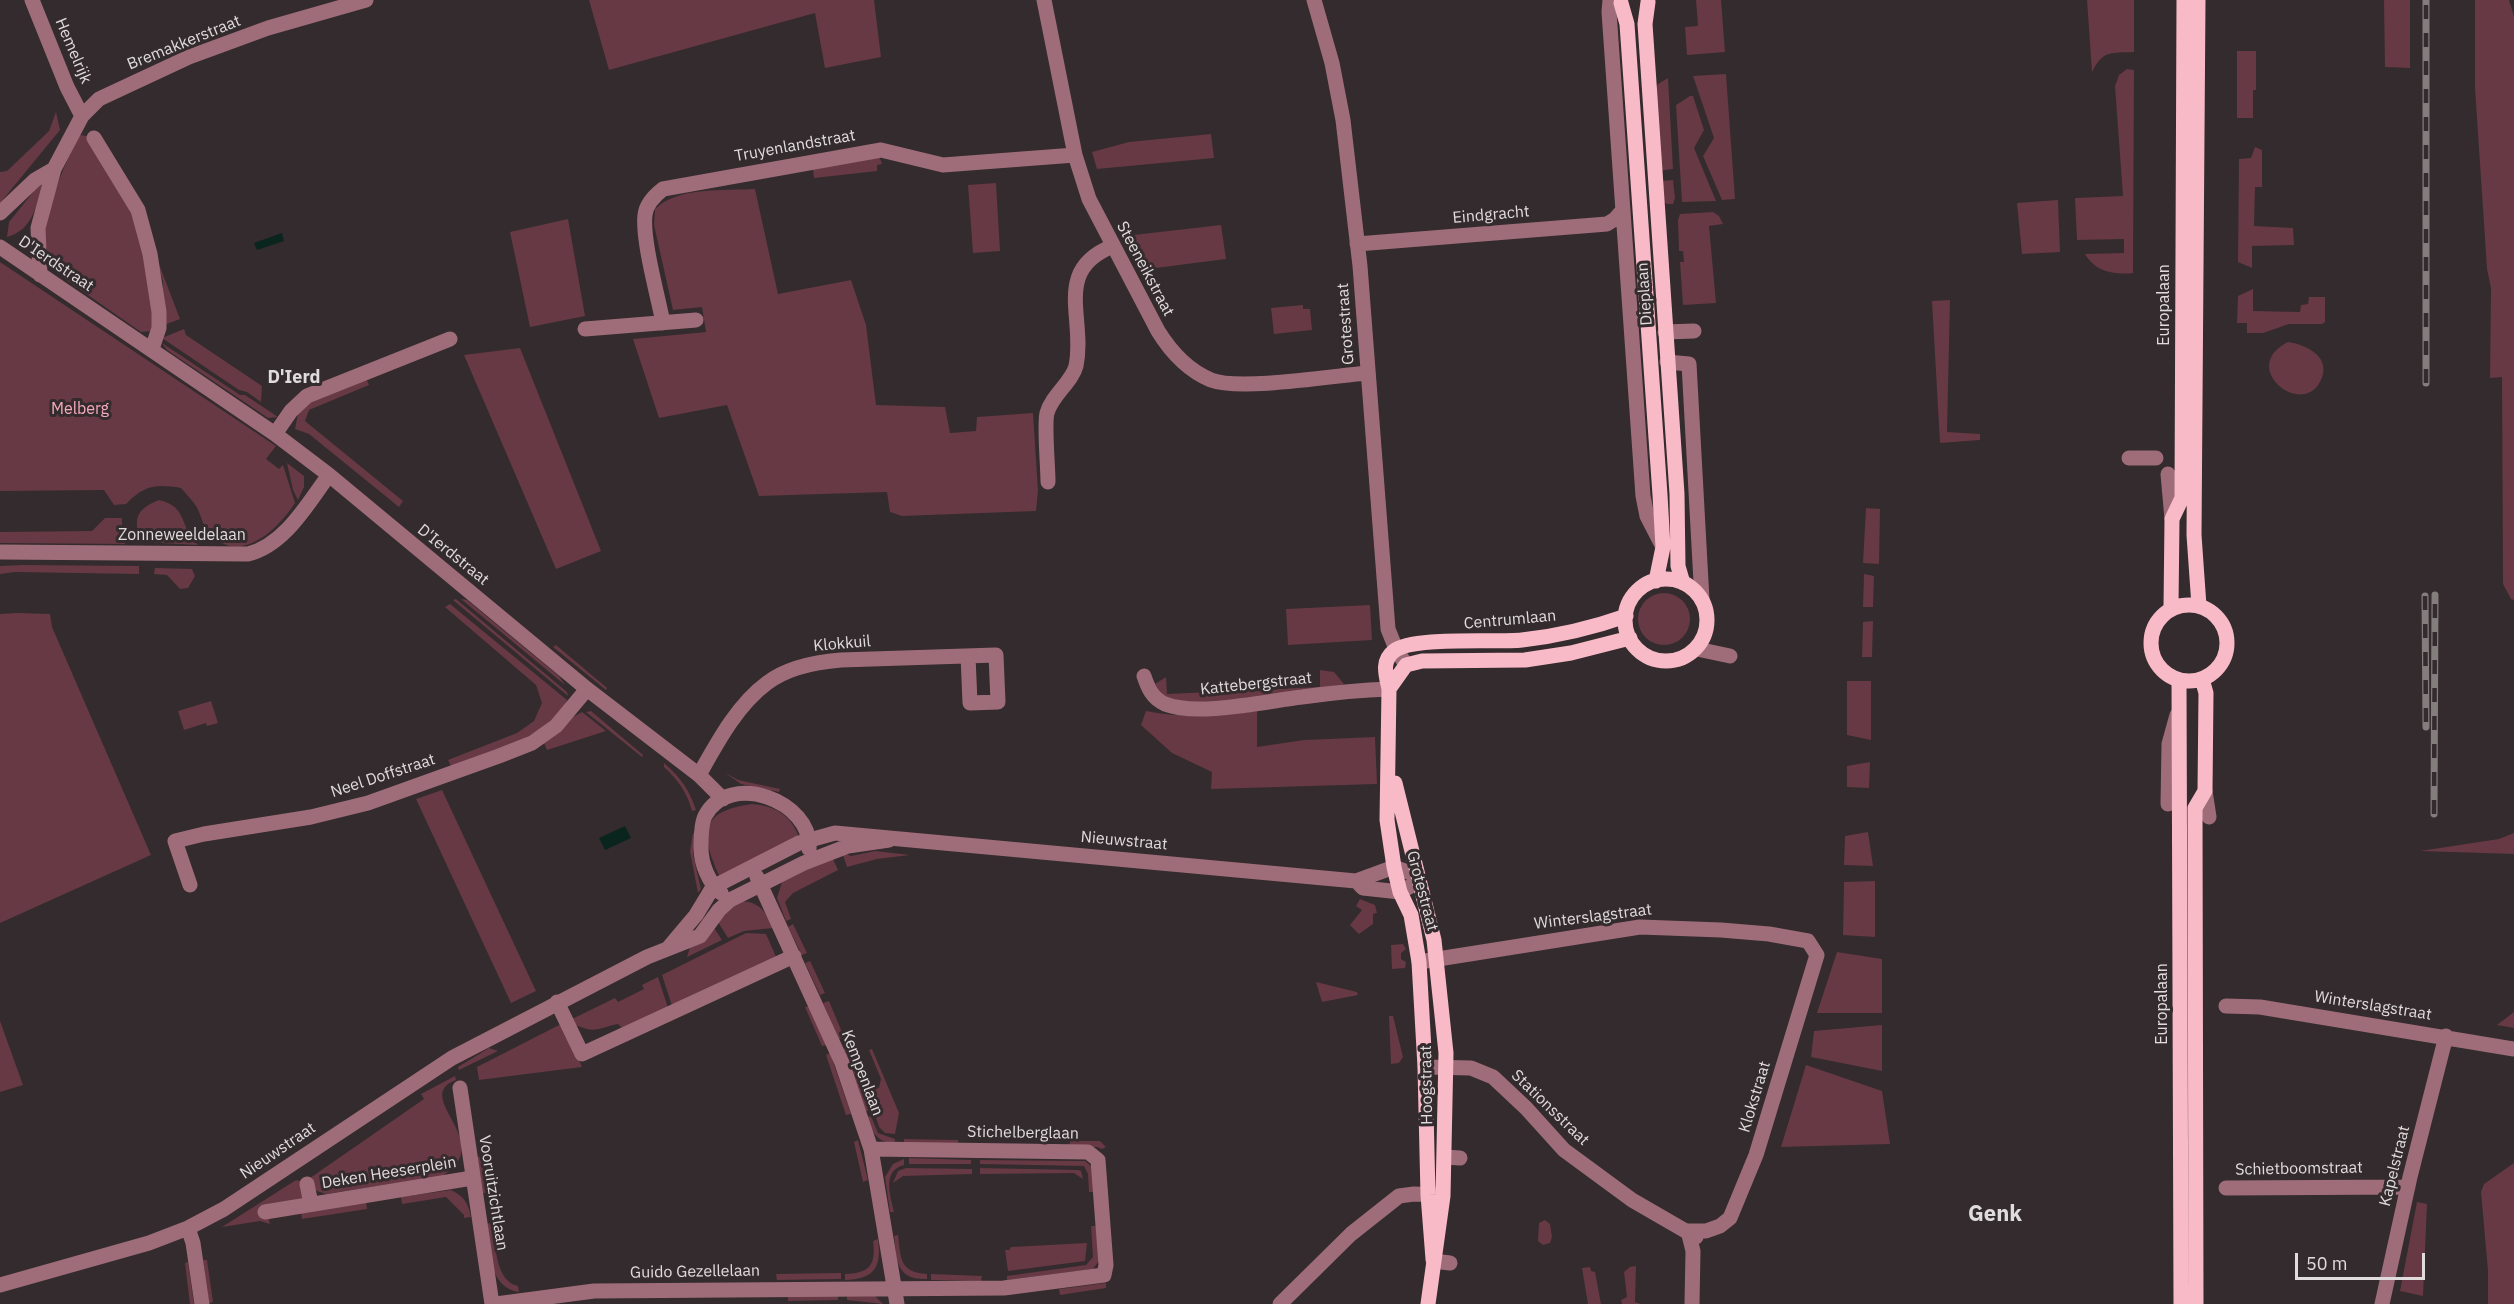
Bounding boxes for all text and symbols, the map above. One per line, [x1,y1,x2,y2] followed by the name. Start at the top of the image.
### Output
[124,12,244,74] street label: Bremakkerstraat
[51,15,95,87] street label: Hemelrijk
[733,126,857,166] street label: Truyenlandstraat
[1452,202,1530,228] street label: Eindgracht
[1112,218,1178,320] street label: Steeneikstraat
[15,232,97,296] street label: D'Ierdstraat
[1633,262,1657,326] street label: Dieplaan
[2154,264,2174,346] street label: Europalaan
[1334,282,1358,366] street label: Grotestraat
[267,367,321,389] district label: D'Ierd
[51,399,109,419] park label: Melberg
[413,520,493,590] street label: D'Ierdstraat
[118,525,246,545] street label: Zonneweeldelaan
[1463,606,1557,634] street label: Centrumlaan
[812,632,872,656] street label: Klokkuil
[1199,669,1313,699] street label: Kattebergstraat
[328,750,438,802] street label: Neel Doffstraat
[1080,828,1168,854] street label: Nieuwstraat
[1402,849,1442,933] street label: Grotestraat
[1533,900,1653,934] street label: Winterslagstraat
[2152,963,2172,1045] street label: Europalaan
[2313,987,2433,1025] street label: Winterslagstraat
[837,1027,887,1119] street label: Kempenlaan
[1417,1045,1437,1125] street label: Hoogstraat
[1735,1059,1775,1135] street label: Klokstraat
[1507,1066,1593,1150] street label: Stationsstraat
[236,1119,320,1183] street label: Nieuwstraat
[967,1122,1079,1144] street label: Stichelberglaan
[2376,1124,2414,1208] street label: Kapelstraat
[474,1134,512,1252] street label: Vooruitzichtlaan
[320,1153,458,1193] street label: Deken Heeserplein
[2235,1158,2363,1180] street label: Schietboomstraat
[1968,1202,2022,1228] district label: Genk
[2298,1241,2428,1279] scale bar
[2306,1252,2348,1275] text: 50 m
[630,1261,760,1283] street label: Guido Gezellelaan

